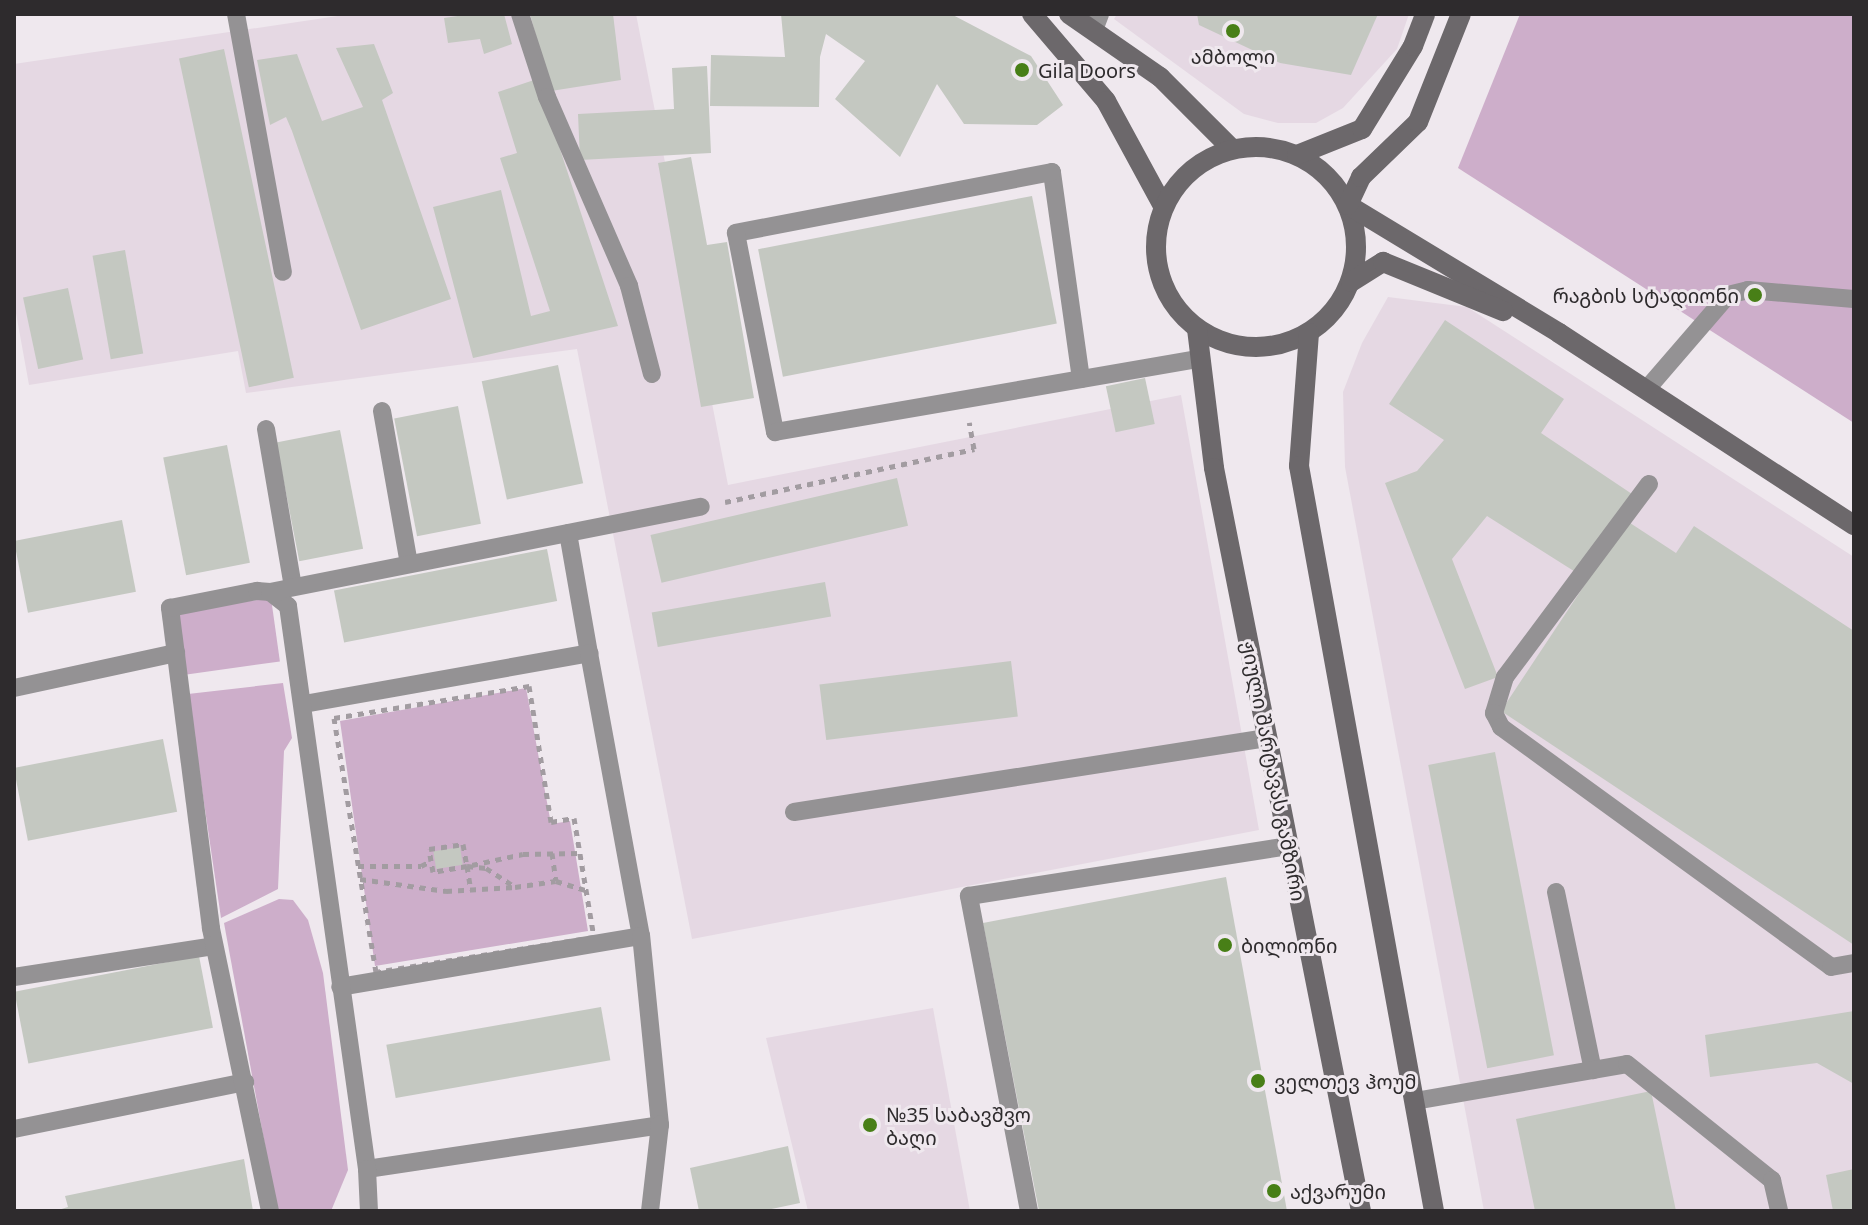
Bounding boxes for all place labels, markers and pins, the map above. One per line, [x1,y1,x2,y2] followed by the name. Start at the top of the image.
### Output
[1224,22,1242,40] marker: ამბოლი
[1191,44,1275,68] place label: ამბოლი
[1038,58,1136,82] place label: Gila Doors
[1013,61,1031,79] marker: Gila Doors
[1553,283,1739,307] place label: რაგბის სტადიონი
[1746,286,1764,304] marker: რაგბის სტადიონი
[1241,933,1338,957] place label: ბილიონი
[1216,936,1234,954] marker: ბილიონი
[1274,1069,1417,1093] place label: ველთევ ჰოუმ
[1249,1072,1267,1090] marker: ველთევ ჰოუმ
[886,1102,1031,1149] place label: №35 საბავშვო ბაღი
[861,1116,879,1134] marker: №35 საბავშვო ბაღი
[1290,1179,1386,1203] place label: აქვარუმი
[1265,1182,1283,1200] marker: აქვარუმი

